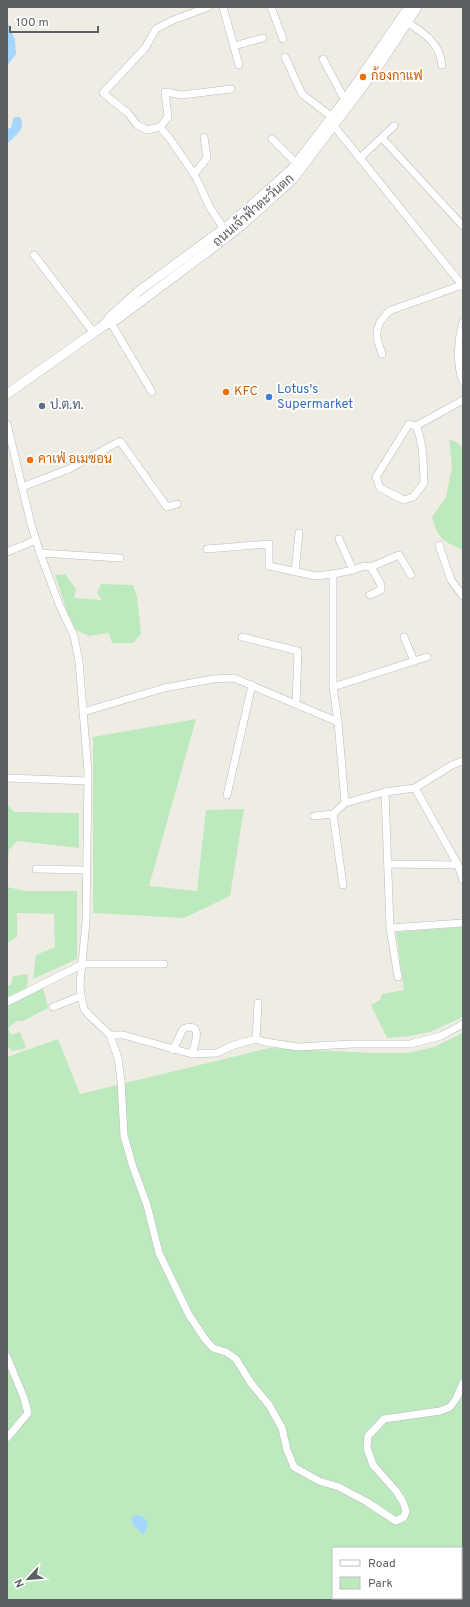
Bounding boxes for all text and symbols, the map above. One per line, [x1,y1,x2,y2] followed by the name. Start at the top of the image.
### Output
[10,8,98,34] scale bar
[16,15,49,31] text: 100 m
[371,66,423,85] place label: ก้องกาแฟ
[358,72,368,82] marker: ก้องกาแฟ
[208,169,298,251] street label: ถนนเจ้าฟ้าตะวันตก
[277,382,353,413] place label: Lotus's Supermarket
[234,384,258,400] place label: KFC
[221,387,231,397] marker: KFC
[264,392,274,402] marker: Lotus's Supermarket
[50,398,84,414] place label: ป.ต.ท.
[37,401,47,411] marker: ป.ต.ท.
[38,451,112,468] place label: คาเฟ่ อเมซอน
[25,455,35,465] marker: คาเฟ่ อเมซอน
[332,1547,462,1599] legend
[368,1556,396,1572] text: Road
[8,1559,48,1599] north arrow
[12,1576,28,1590] text: N
[368,1576,393,1592] text: Park

